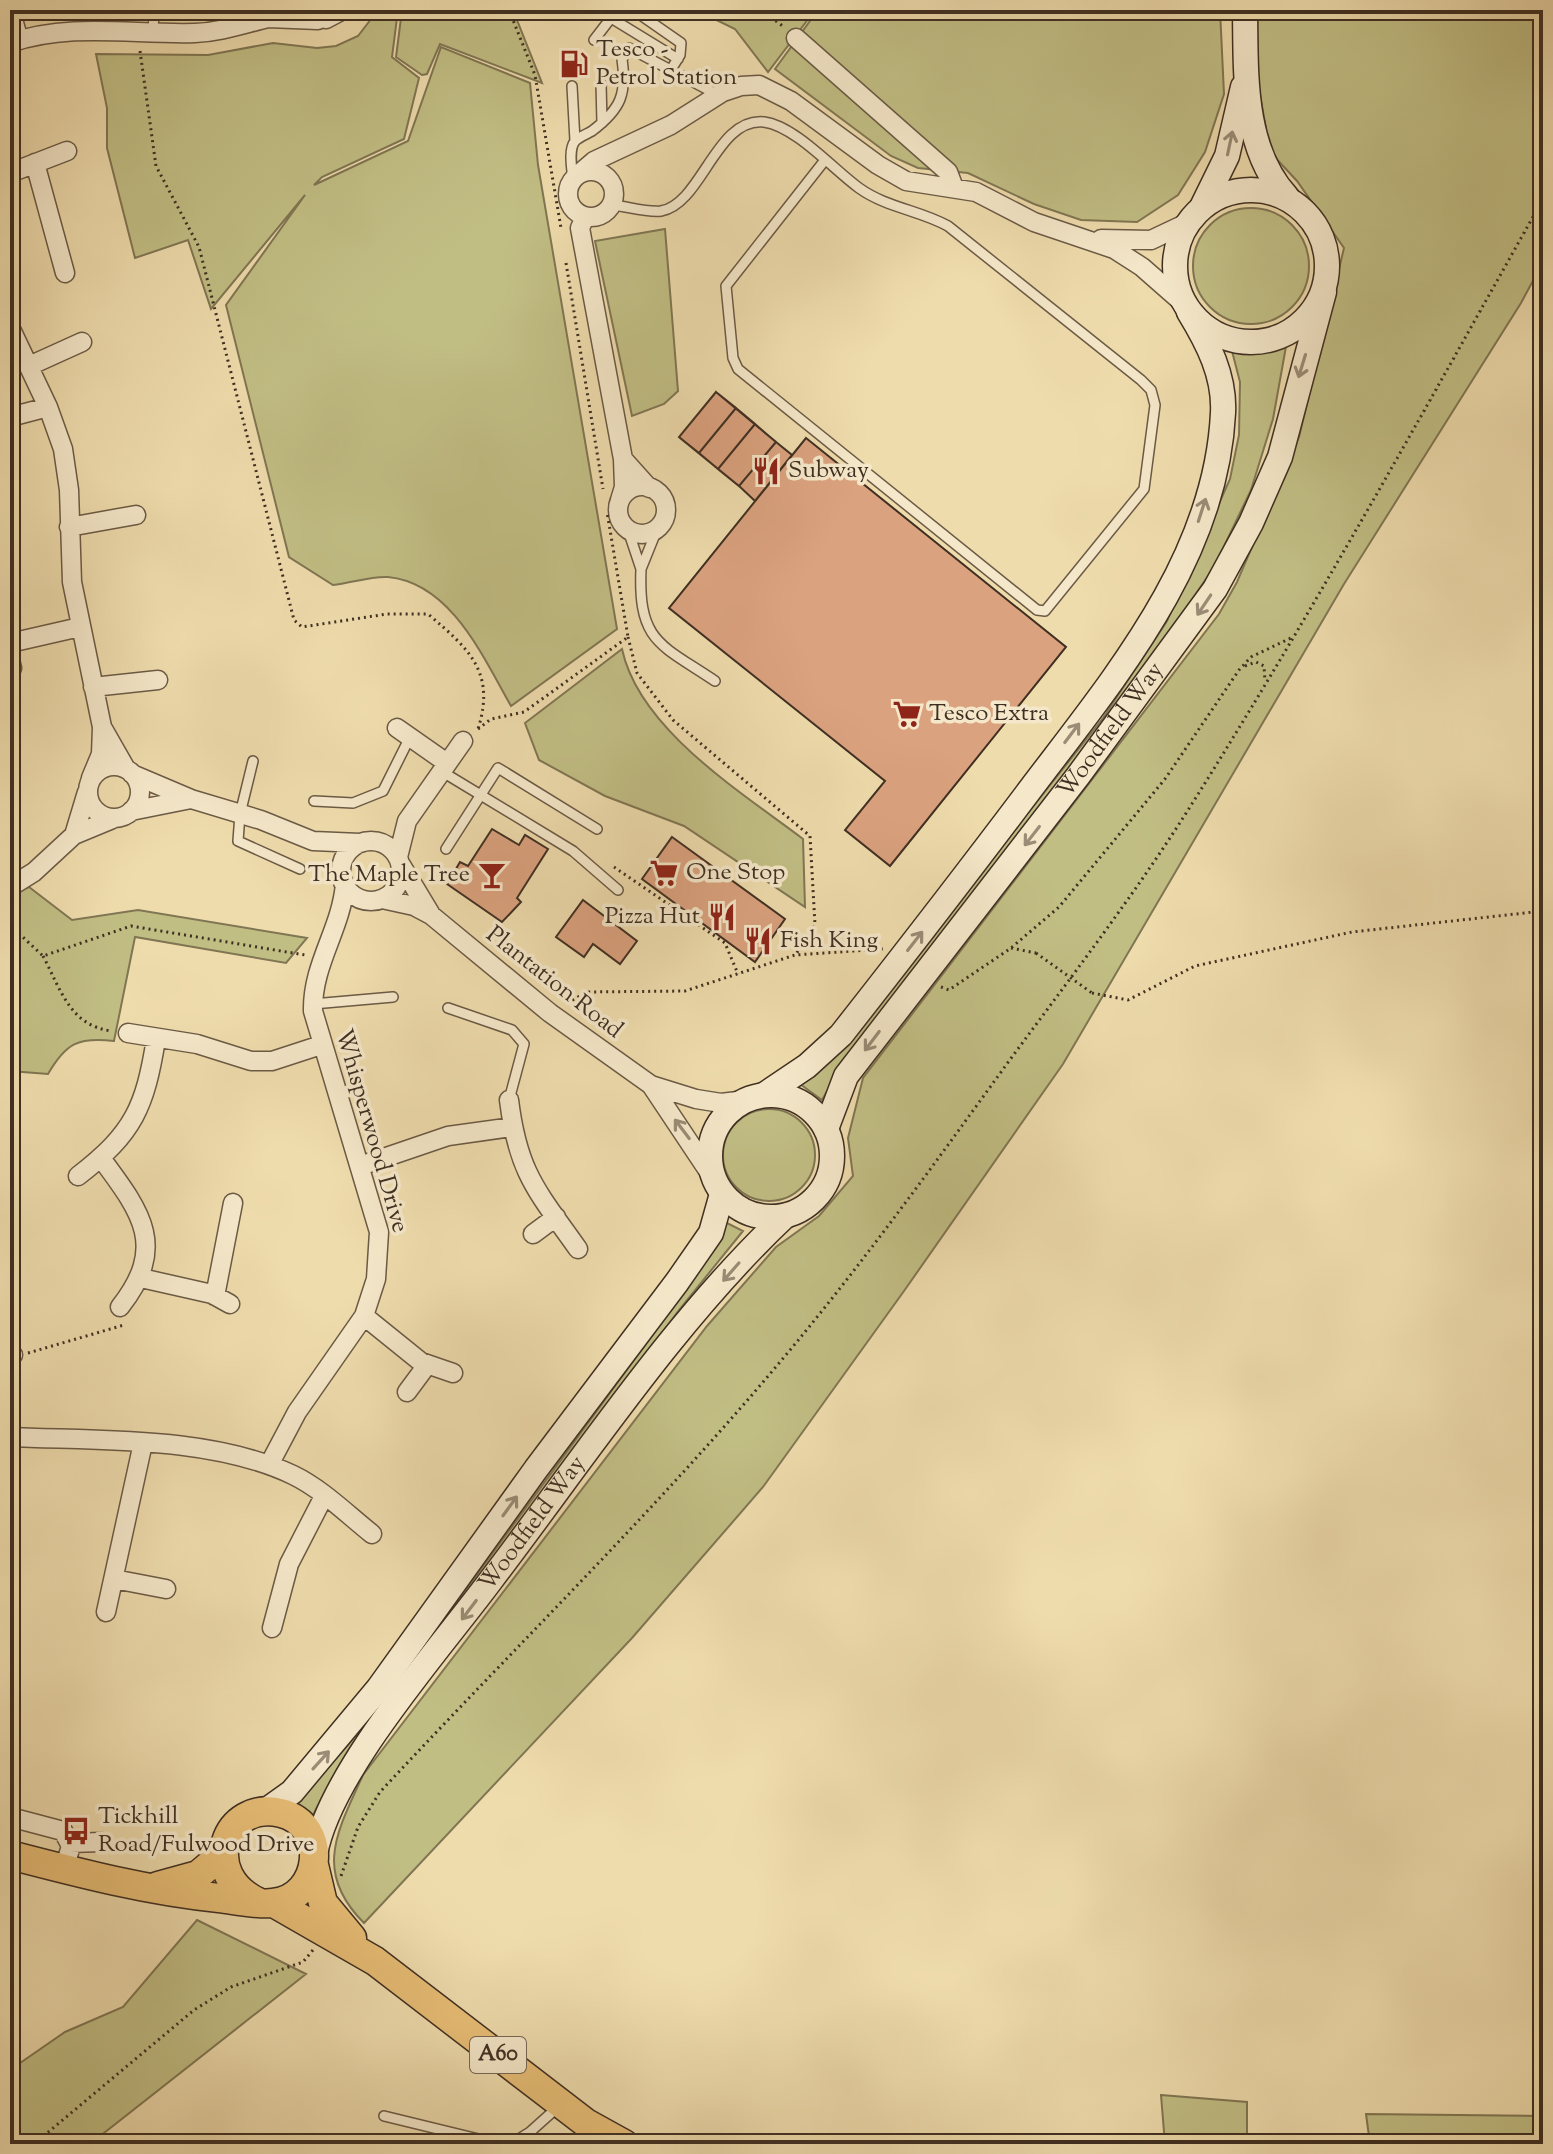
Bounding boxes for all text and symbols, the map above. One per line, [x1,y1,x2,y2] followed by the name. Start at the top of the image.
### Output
[596,33,737,95] place label: Tesco - Petrol Station
[559,49,589,79] fuel station icon: Tesco - Petrol Station
[1223,130,1238,156] one-way arrow
[1294,353,1309,379] one-way arrow
[788,454,869,488] place label: Subway
[751,456,781,486] restaurant icon: Subway
[1196,498,1211,523] one-way arrow
[1196,594,1212,616] one-way arrow
[1050,656,1173,806] street label: Woodfield Way
[929,697,1049,731] place label: Tesco Extra
[892,699,922,729] supermarket icon: Tesco Extra
[1063,723,1080,744] one-way arrow
[1023,825,1040,846] one-way arrow
[686,856,785,890] place label: One Stop
[308,858,470,892] place label: The Maple Tree
[649,858,679,888] supermarket icon: One Stop
[477,860,507,890] bar icon: The Maple Tree
[605,900,700,934] place label: Pizza Hut
[707,902,737,932] restaurant icon: Pizza Hut
[478,919,630,1048] street label: Plantation Road
[780,924,879,958] place label: Fish King
[743,926,773,956] restaurant icon: Fish King
[907,931,924,952] one-way arrow
[326,1025,416,1237] street label: Whisperwood Drive
[864,1030,881,1051] one-way arrow
[673,1119,690,1140] one-way arrow
[722,1261,740,1282] one-way arrow
[471,1449,594,1599] street label: Woodfield Way
[501,1496,518,1517] one-way arrow
[460,1599,477,1620] one-way arrow
[312,1750,330,1770] one-way arrow
[98,1800,314,1862] place label: Tickhill Road/Fulwood Drive
[61,1816,91,1846] bus stop icon: Tickhill Road/Fulwood Drive
[470,2037,526,2073] road number: A60

